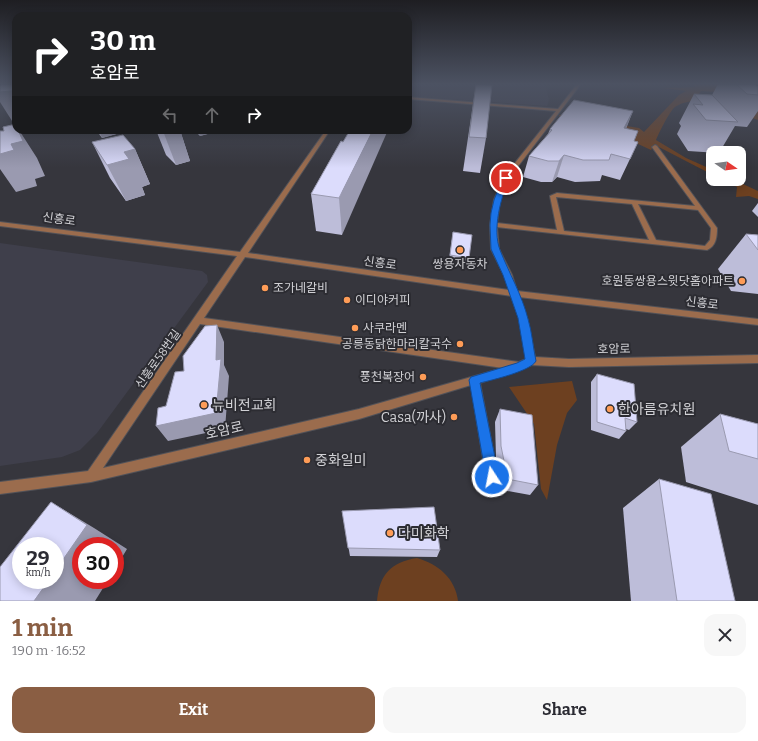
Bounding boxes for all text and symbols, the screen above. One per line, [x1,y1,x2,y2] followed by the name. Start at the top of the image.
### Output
[90,24,156,57] text: 30 m
[24,28,76,80] icon: right
[90,62,140,84] text: 호암로
[159,104,181,126] icon: left
[201,104,223,126] icon: ahead
[243,104,265,126] icon: right
[706,146,746,186] north arrow
[706,146,746,186] map controls
[489,161,523,195] pin
[495,167,517,189] icon: arrive
[42,210,76,228] street label: 신흥로
[455,245,465,255] marker: 쌍용자동차
[363,254,397,272] street label: 신흥로
[432,257,488,271] place label: 쌍용자동차
[602,274,734,288] place label: 호원동쌍용스윗닷홈아파트
[737,276,747,286] marker: 호원동쌍용스윗닷홈아파트
[273,281,328,295] place label: 조가네갈비
[260,283,270,293] marker: 조가네갈비
[355,293,410,307] place label: 이디야커피
[685,294,719,312] street label: 신흥로
[342,295,352,305] marker: 이디야커피
[363,321,407,335] place label: 사쿠라멘
[350,323,360,333] marker: 사쿠라멘
[133,327,183,391] street label: 신흥로58번길
[342,337,452,351] place label: 공릉동닭한마리칼국수
[455,339,465,349] marker: 공릉동닭한마리칼국수
[597,342,631,356] street label: 호암로
[360,370,415,384] place label: 풍천복장어
[418,372,428,382] marker: 풍천복장어
[212,397,276,414] place label: 뉴비전교회
[199,400,209,410] marker: 뉴비전교회
[618,401,695,418] place label: 한아름유치원
[605,404,615,414] marker: 한아름유치원
[381,409,446,426] place label: Casa(까사)
[449,412,459,422] marker: Casa(까사)
[203,418,245,443] street label: 호암로
[315,452,367,469] place label: 중화일미
[302,455,312,465] marker: 중화일미
[471,456,513,498] position arrow
[398,525,450,542] place label: 다미화학
[385,528,395,538] marker: 다미화학
[72,537,124,589] speed limit sign: 30
[26,546,50,570] text: 29
[26,567,50,579] text: km/h
[12,614,73,642] text: 1 min
[704,614,746,656] button: close
[12,643,86,658] text: 190 m · 16:52
[12,687,375,733] button: Exit
[383,687,746,733] button: Share

